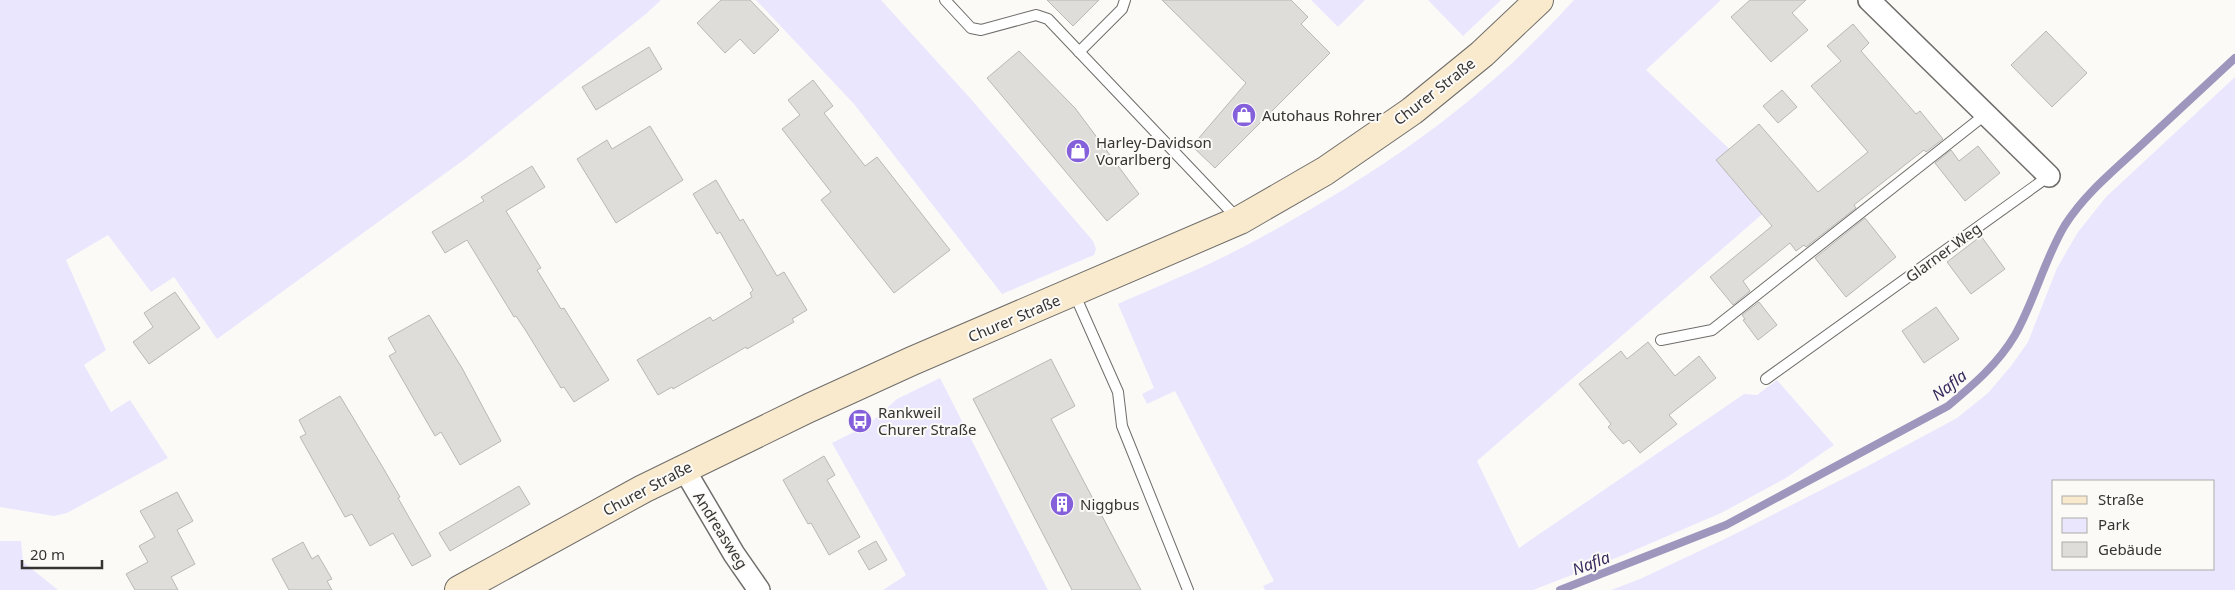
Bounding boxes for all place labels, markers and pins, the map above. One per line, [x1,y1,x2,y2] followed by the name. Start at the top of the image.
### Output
[1231,102,1257,128] shop icon: Autohaus Rohrer
[1262,105,1382,125] place label: Autohaus Rohrer
[1096,132,1212,169] place label: Harley-Davidson Vorarlberg
[1065,138,1091,164] shop icon: Harley-Davidson Vorarlberg
[878,402,976,439] place label: Rankweil Churer Straße
[847,408,873,434] bus stop icon: Rankweil Churer Straße
[1049,491,1075,517] building icon: Niggbus
[1080,494,1139,514] place label: Niggbus

